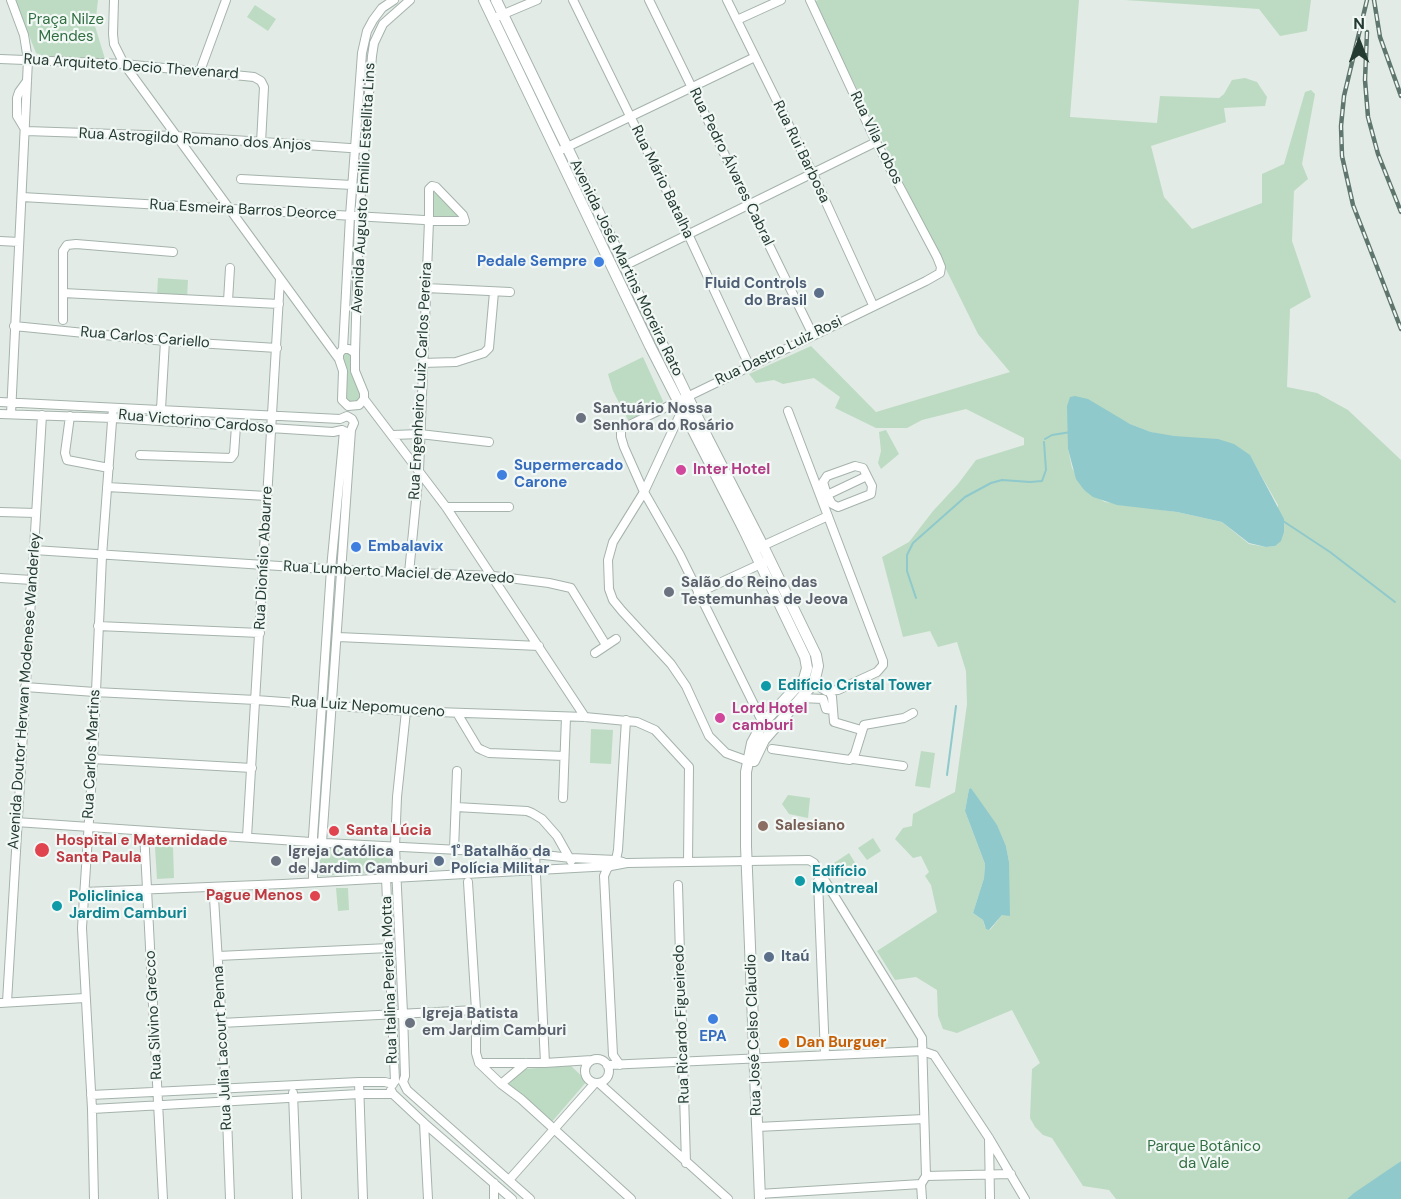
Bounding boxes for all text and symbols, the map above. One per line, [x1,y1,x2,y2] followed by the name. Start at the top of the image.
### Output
[28,11,104,46] park label: Praça Nilze Mendes
[1329,12,1389,72] north arrow
[1353,13,1365,34] text: N
[23,51,239,83] street label: Rua Arquiteto Decio Thevenard
[348,62,380,314] street label: Avenida Augusto Emilio Estellita Lins
[685,85,777,249] street label: Rua Pedro Álvares Cabral
[846,89,906,187] street label: Rua Vila Lobos
[768,98,834,206] street label: Rua Rui Barbosa
[627,122,697,242] street label: Rua Mário Batalha
[78,125,312,155] street label: Rua Astrogildo Romano dos Anjos
[565,157,687,379] street label: Avenida José Martins Moreira Rato
[149,196,337,224] street label: Rua Esmeira Barros Deorce
[477,253,587,271] place label: Pedale Sempre
[592,255,606,269] marker: Pedale Sempre
[406,262,436,500] street label: Rua Engenheiro Luiz Carlos Pereira
[705,275,807,310] place label: Fluid Controls do Brasil
[812,286,826,300] marker: Fluid Controls do Brasil
[713,312,845,390] street label: Rua Dastro Luiz Rosi
[79,323,211,353] street label: Rua Carlos Cariello
[593,400,734,435] place label: Santuário Nossa Senhora do Rosário
[118,406,274,438] street label: Rua Victorino Cardoso
[574,411,588,425] marker: Santuário Nossa Senhora do Rosário
[514,457,623,492] place label: Supermercado Carone
[693,461,770,479] place label: Inter Hotel
[674,463,688,477] marker: Inter Hotel
[495,468,509,482] marker: Supermercado Carone
[251,486,277,630] street label: Rua Dionísio Abaurre
[5,532,45,850] street label: Avenida Doutor Herwan Modenese Wanderley
[368,538,443,556] place label: Embalavix
[349,540,363,554] marker: Embalavix
[283,558,515,588] street label: Rua Lumberto Maciel de Azevedo
[681,574,848,609] place label: Salão do Reino das Testemunhas de Jeova
[662,585,676,599] marker: Salão do Reino das Testemunhas de Jeova
[778,677,932,695] place label: Edifício Cristal Tower
[759,679,773,693] marker: Edifício Cristal Tower
[80,689,104,819] street label: Rua Carlos Martins
[290,693,446,721] street label: Rua Luiz Nepomuceno
[732,700,807,735] place label: Lord Hotel camburi
[713,711,727,725] marker: Lord Hotel camburi
[775,817,845,835] place label: Salesiano
[756,819,770,833] marker: Salesiano
[346,822,432,840] place label: Santa Lúcia
[327,824,341,838] marker: Santa Lúcia
[56,832,227,867] place label: Hospital e Maternidade Santa Paula
[33,841,51,859] marker: Hospital e Maternidade Santa Paula
[288,843,428,878] place label: Igreja Católica de Jardim Camburi
[451,843,551,878] place label: 1˚ Batalhão da Polícia Militar
[269,854,283,868] marker: Igreja Católica de Jardim Camburi
[432,854,446,868] marker: 1˚ Batalhão da Polícia Militar
[812,863,878,898] place label: Edifício Montreal
[793,874,807,888] marker: Edifício Montreal
[206,887,303,905] place label: Pague Menos
[69,888,187,923] place label: Policlinica Jardim Camburi
[308,889,322,903] marker: Pague Menos
[378,896,402,1064] street label: Rua Italina Pereira Motta
[50,899,64,913] marker: Policlinica Jardim Camburi
[670,944,694,1104] street label: Rua Ricardo Figueiredo
[781,948,810,966] place label: Itaú
[142,950,166,1080] street label: Rua Silvino Grecco
[762,950,776,964] marker: Itaú
[742,954,766,1116] street label: Rua José Celso Cláudio
[210,965,236,1131] street label: Rua Julia Lacourt Penna
[422,1005,566,1040] place label: Igreja Batista em Jardim Camburi
[706,1012,720,1026] marker: EPA
[403,1016,417,1030] marker: Igreja Batista em Jardim Camburi
[699,1028,727,1046] place label: EPA
[796,1034,886,1052] place label: Dan Burguer
[777,1036,791,1050] marker: Dan Burguer
[1147,1138,1261,1173] park label: Parque Botânico da Vale

